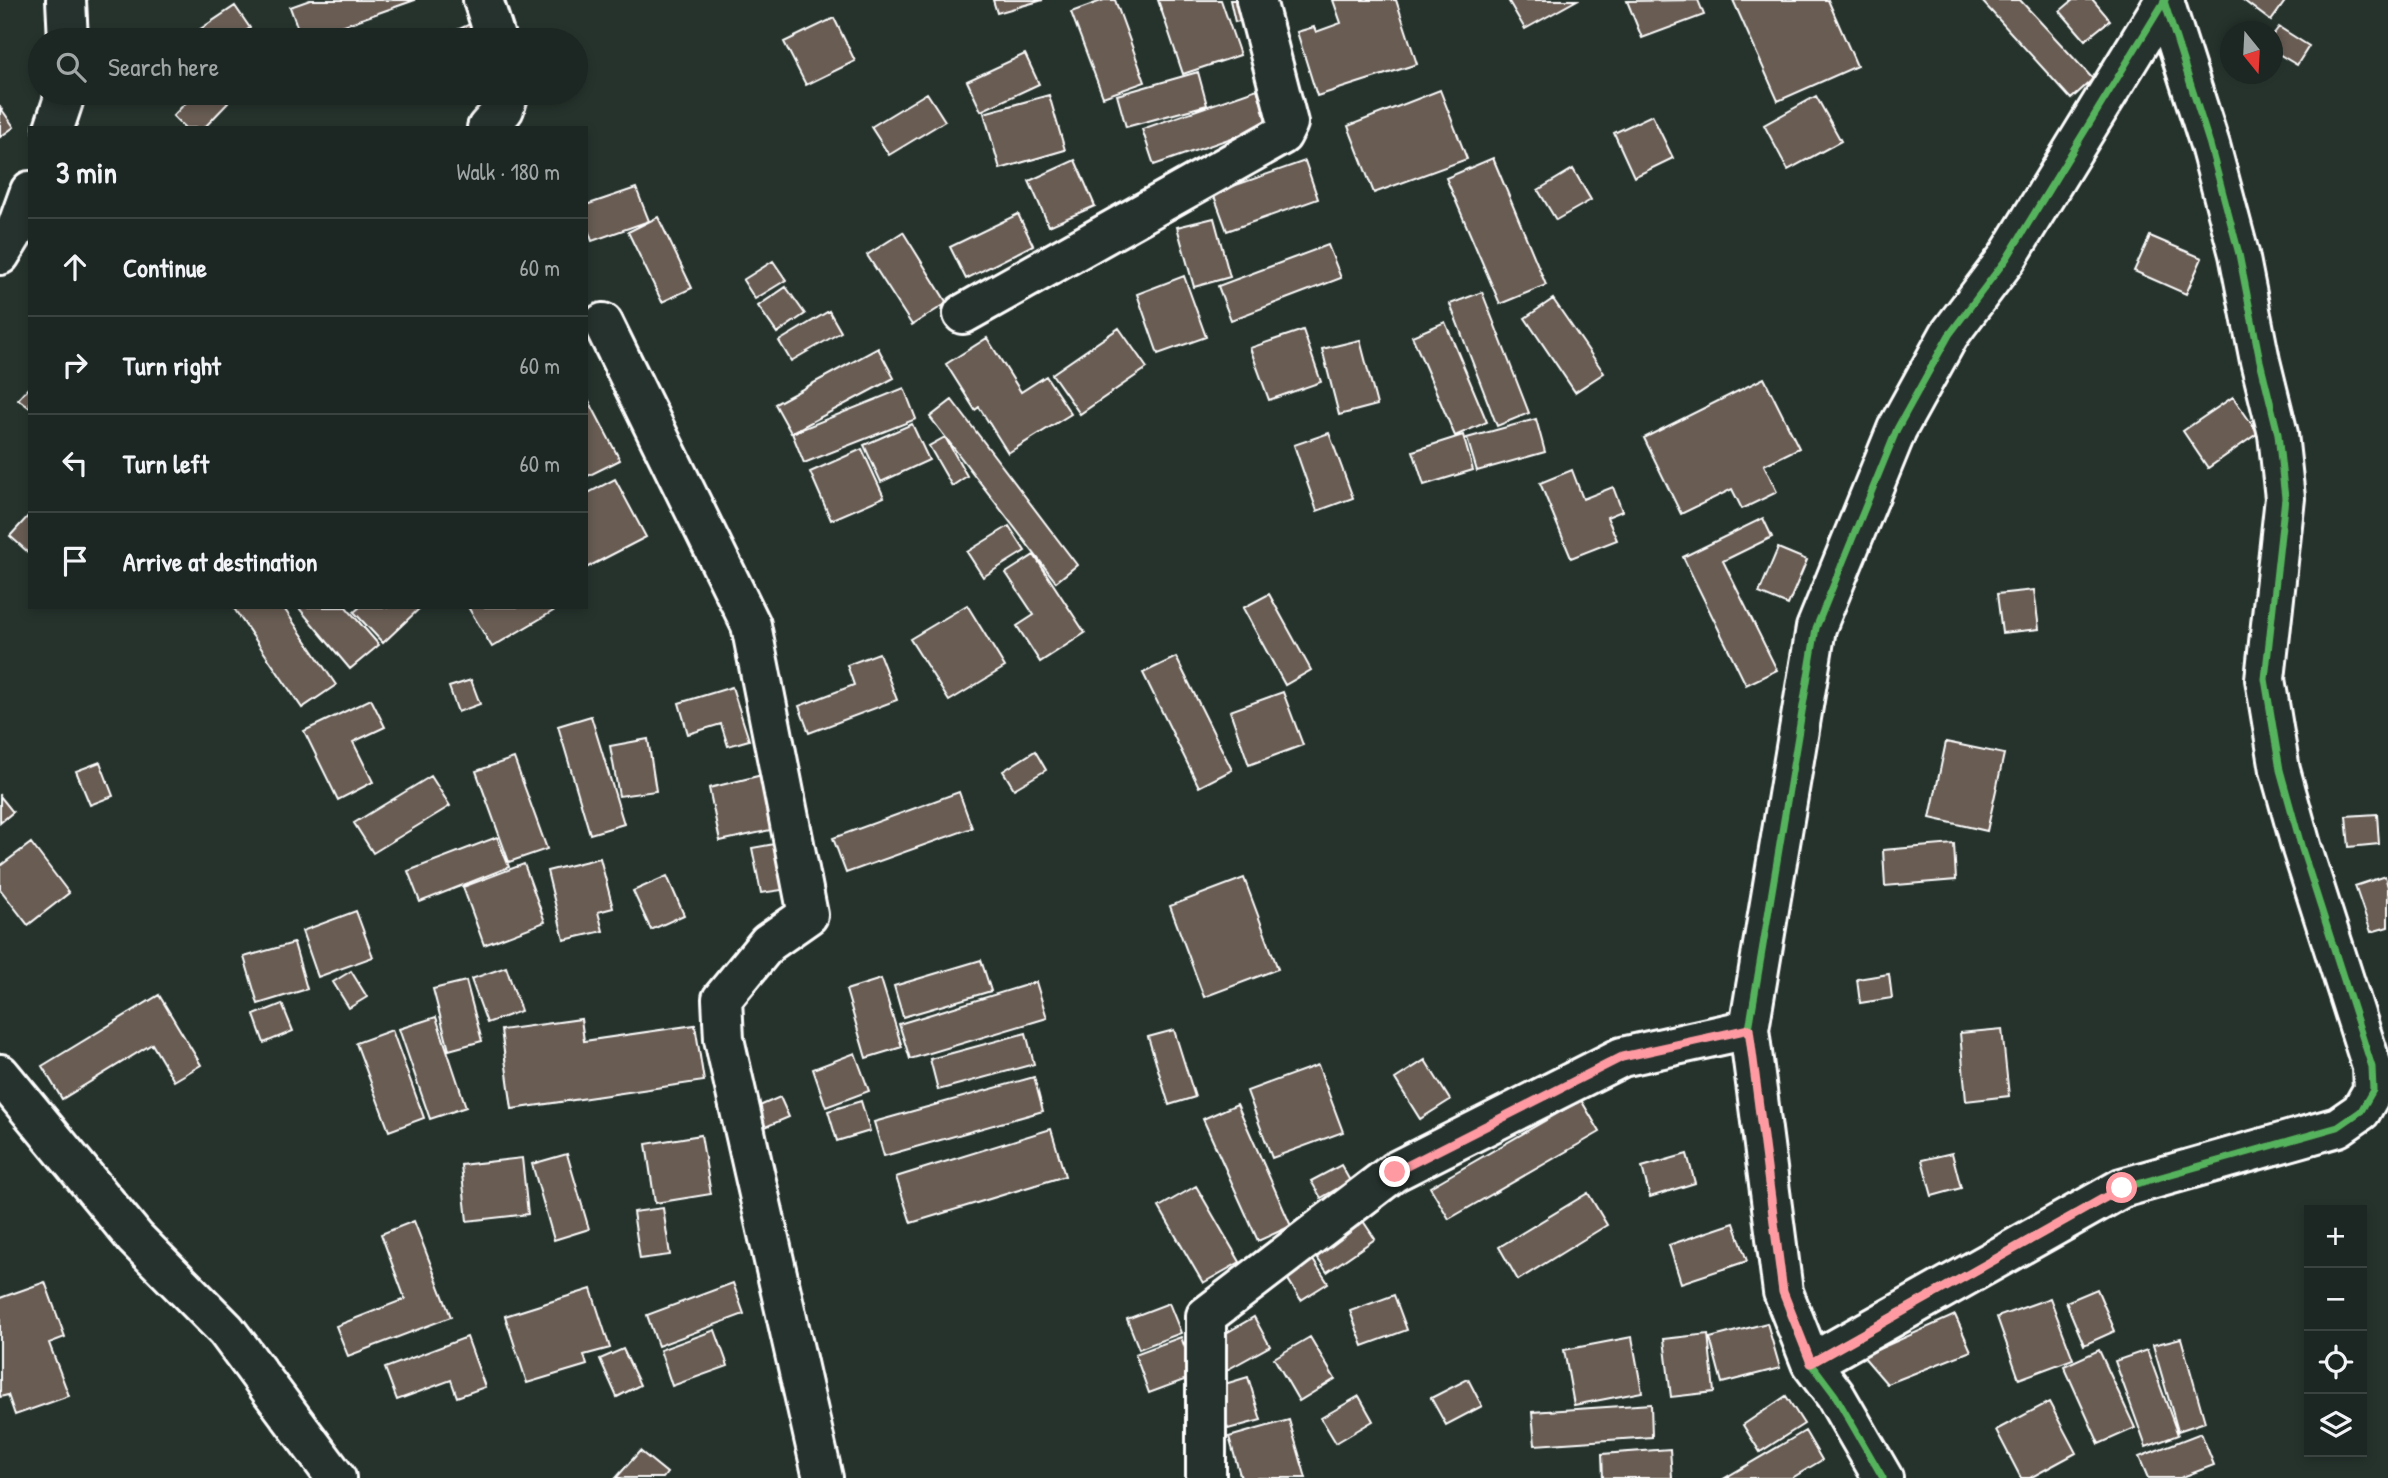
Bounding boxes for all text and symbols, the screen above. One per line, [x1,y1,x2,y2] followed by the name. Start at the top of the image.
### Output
[2220,21,2283,84] north arrow
[28,28,588,105] search box
[52,48,90,86] icon: search
[108,49,219,84] text: Search here
[56,152,117,192] text: 3 min
[456,156,560,187] text: Walk · 180 m
[56,248,94,286] icon: ahead
[123,250,207,285] text: Continue
[520,252,560,283] text: 60 m
[56,346,94,384] icon: right
[123,348,221,383] text: Turn right
[520,350,560,381] text: 60 m
[56,444,94,482] icon: left
[123,446,209,481] text: Turn left
[520,448,560,479] text: 60 m
[56,542,94,580] icon: arrive
[123,544,318,579] text: Arrive at destination
[1379,1156,1410,1187] route end
[2106,1172,2137,1203] route start
[2304,1205,2367,1457] map controls
[2304,1205,2367,1268] button: +
[2304,1268,2367,1331] button: −
[2304,1331,2367,1394] button: locate
[2304,1394,2367,1457] button: layers

